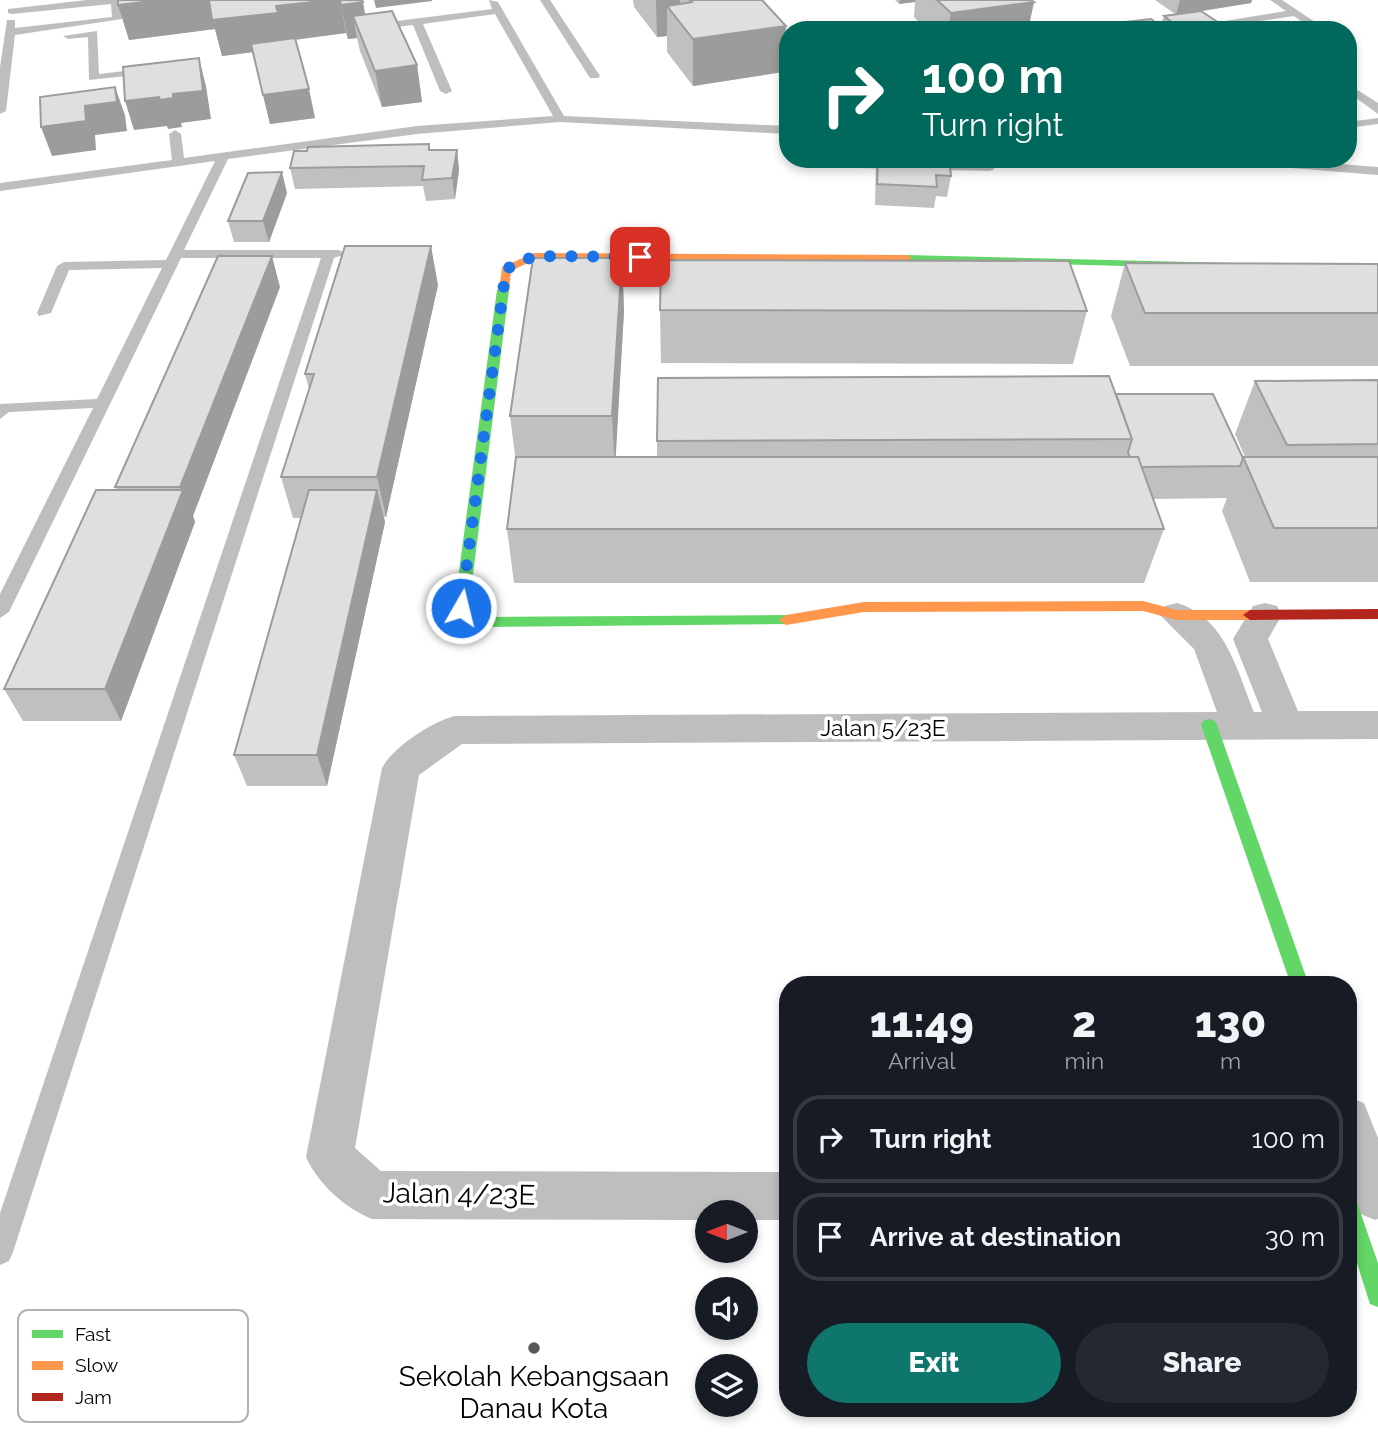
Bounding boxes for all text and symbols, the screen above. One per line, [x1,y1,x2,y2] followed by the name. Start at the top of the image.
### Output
[922,47,1064,104] text: 100 m
[807,49,898,140] icon: right
[922,106,1063,143] text: Turn right
[610,227,670,287] pin
[621,238,659,276] icon: arrive
[424,571,498,645] position arrow
[820,714,946,741] street label: Jalan 5/23E
[870,998,974,1047] text: 11:49
[1072,998,1096,1047] text: 2
[1195,998,1266,1047] text: 130
[888,1047,955,1074] text: Arrival
[1065,1047,1104,1074] text: min
[1220,1047,1241,1074] text: m
[811,1120,849,1158] icon: right
[870,1124,991,1154] text: Turn right
[1252,1124,1325,1154] text: 100 m
[382,1176,536,1212] street label: Jalan 4/23E
[695,1200,758,1264] north arrow
[695,1200,758,1417] map controls
[811,1218,849,1256] icon: arrive
[870,1222,1121,1252] text: Arrive at destination
[1265,1222,1325,1252] text: 30 m
[695,1277,758,1340] button: sound
[18,1310,248,1422] legend
[75,1323,111,1345] text: Fast
[807,1323,1061,1403] button: Exit
[1075,1323,1329,1403] button: Share
[526,1340,542,1356] marker: Sekolah Kebangsaan Danau Kota
[75,1354,119,1376] text: Slow
[695,1354,758,1417] button: layers
[399,1360,669,1425] place label: Sekolah Kebangsaan Danau Kota
[75,1386,112,1408] text: Jam

